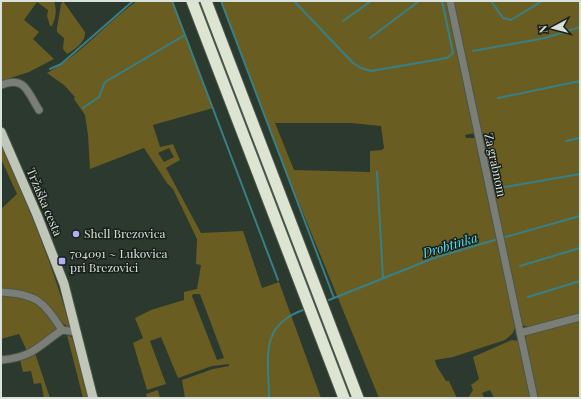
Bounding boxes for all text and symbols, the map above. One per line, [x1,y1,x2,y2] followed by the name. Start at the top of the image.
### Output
[533,8,573,48] north arrow
[535,24,551,34] text: N
[481,131,511,198] street label: Za grabnom
[23,165,66,238] street label: Tržaška cesta
[84,225,165,241] place label: Shell Brezovica
[419,228,480,261] water label: Drobtinka
[71,229,81,239] marker: Shell Brezovica
[70,245,168,275] place label: 704091 ~ Lukovica pri Brezovici
[57,256,67,266] marker: 704091 ~ Lukovica pri Brezovici

